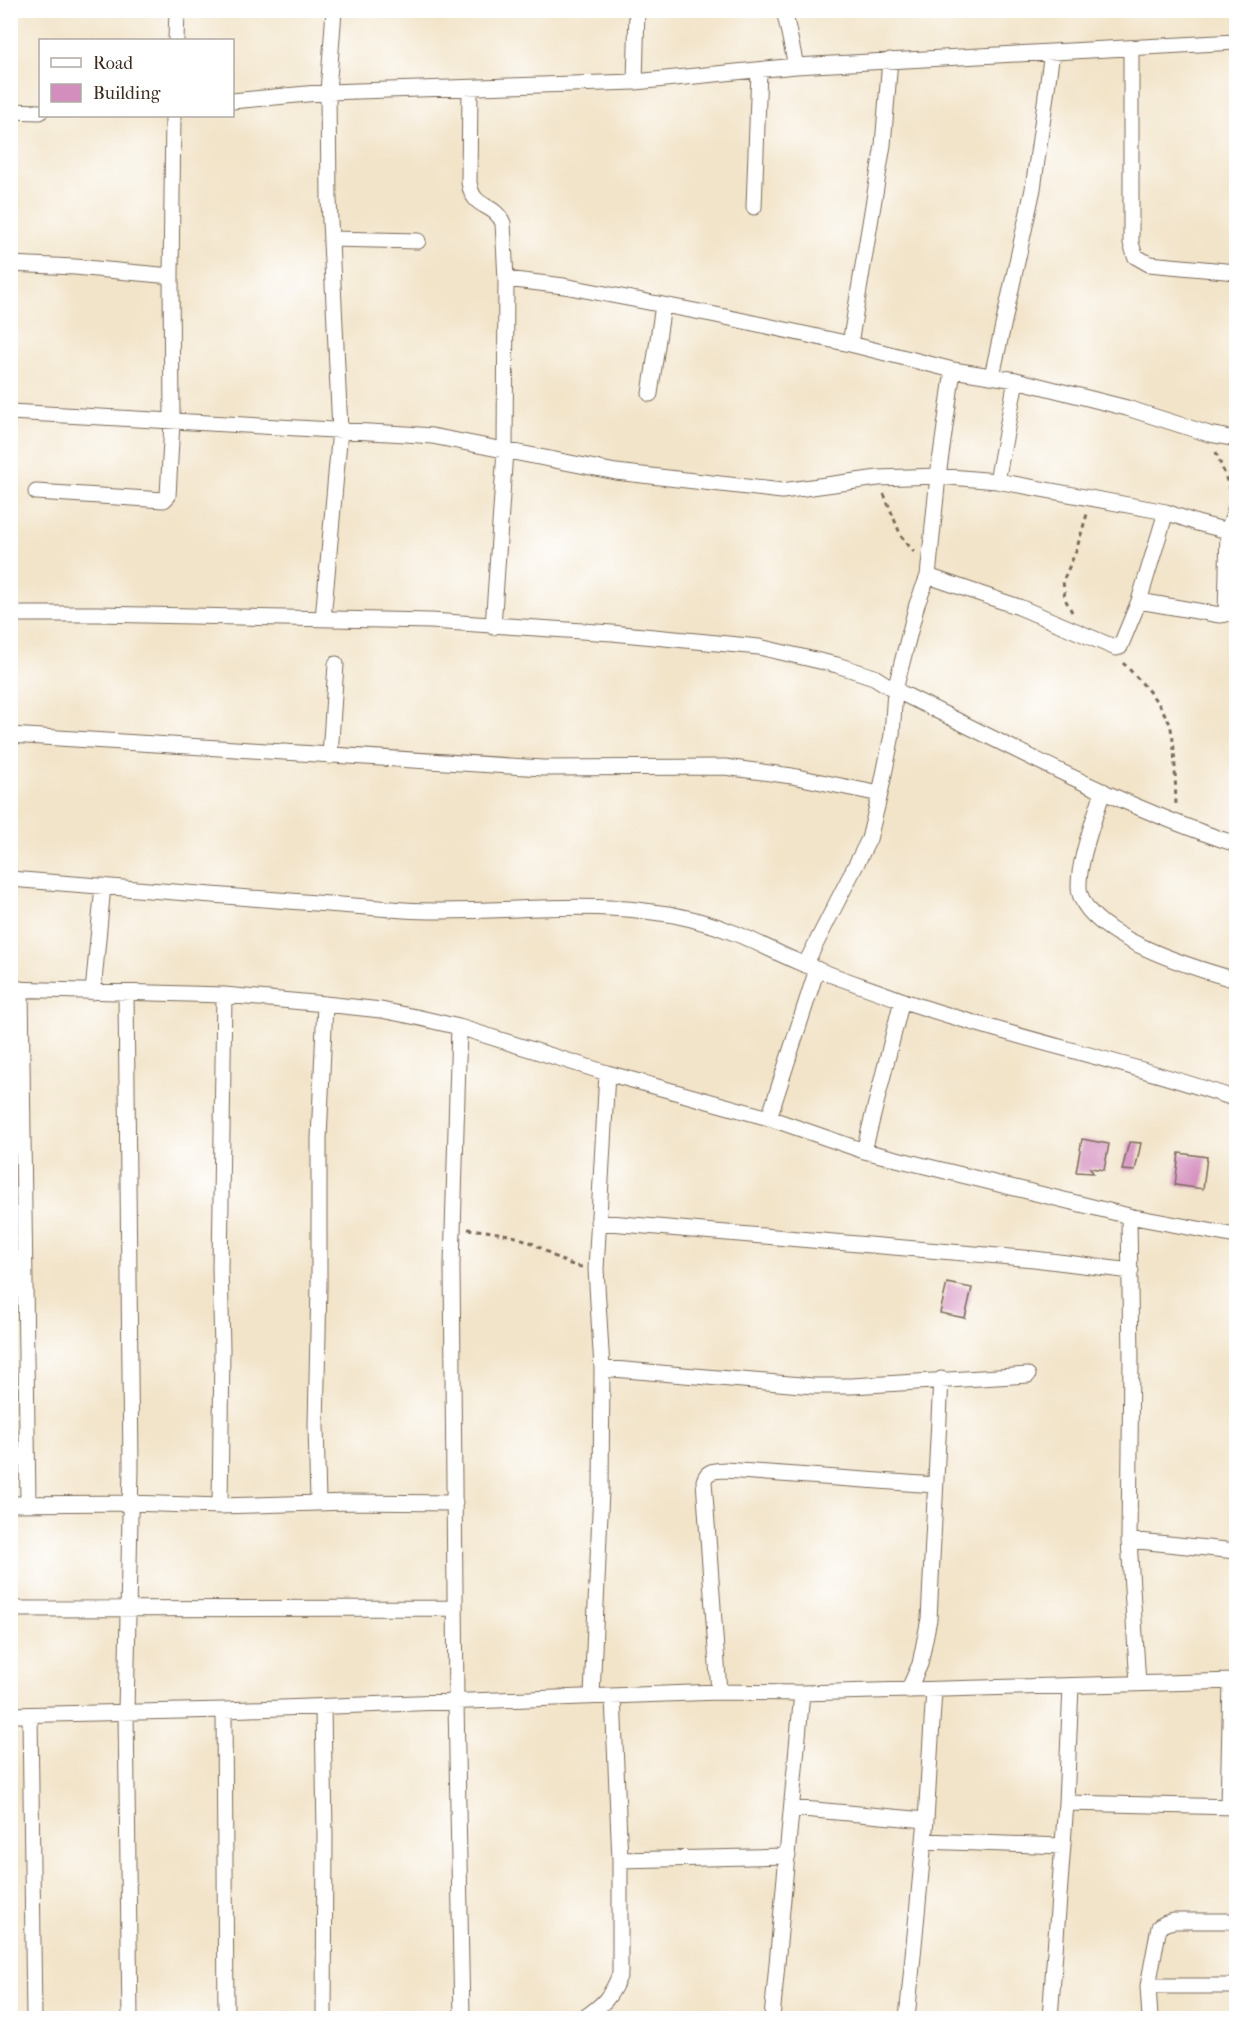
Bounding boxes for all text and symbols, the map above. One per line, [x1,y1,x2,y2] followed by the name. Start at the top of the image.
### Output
[39,39,234,117] legend
[93,53,133,74] text: Road
[93,83,161,104] text: Building

